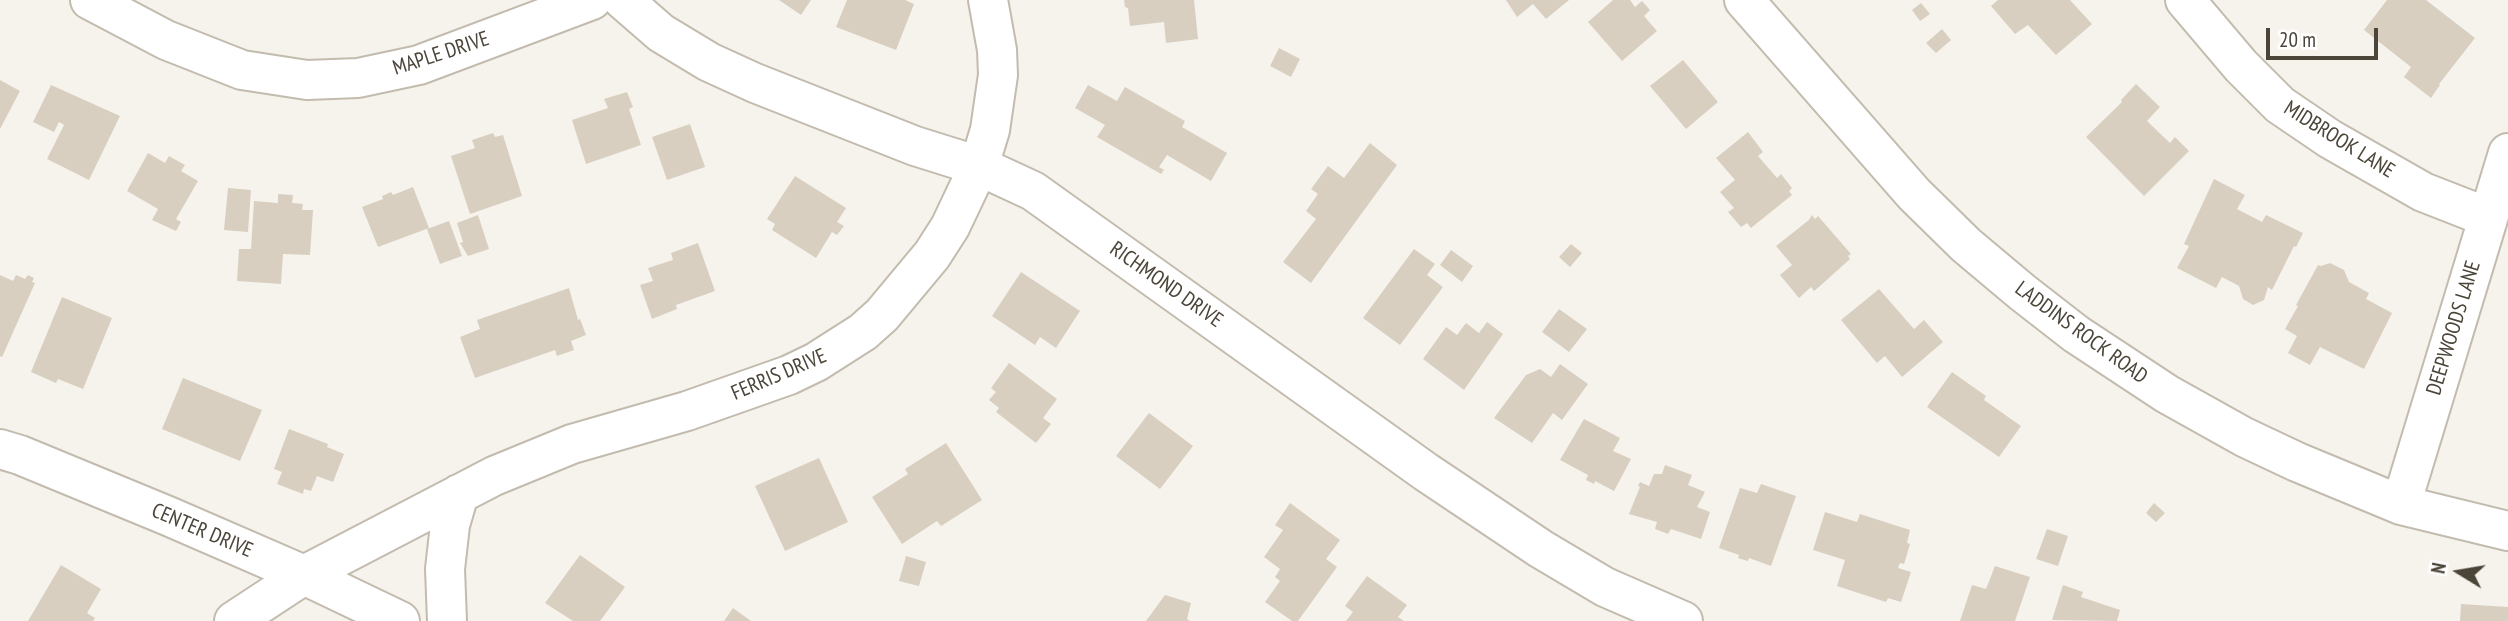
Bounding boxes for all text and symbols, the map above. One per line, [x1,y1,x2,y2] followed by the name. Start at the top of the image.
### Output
[2270,14,2382,58] scale bar
[2279,26,2316,53] text: 20 m
[390,27,492,81] street label: MAPLE DRIVE
[2279,96,2399,184] street label: MIDBROOK LANE
[1105,237,1227,333] street label: RICHMOND DRIVE
[2422,258,2486,398] street label: DEEPWOODS LANE
[2010,277,2152,389] street label: LADDINS ROCK ROAD
[728,344,830,406] street label: FERRIS DRIVE
[148,498,256,564] street label: CENTER DRIVE
[2424,537,2494,607] north arrow
[2426,561,2451,575] text: N

